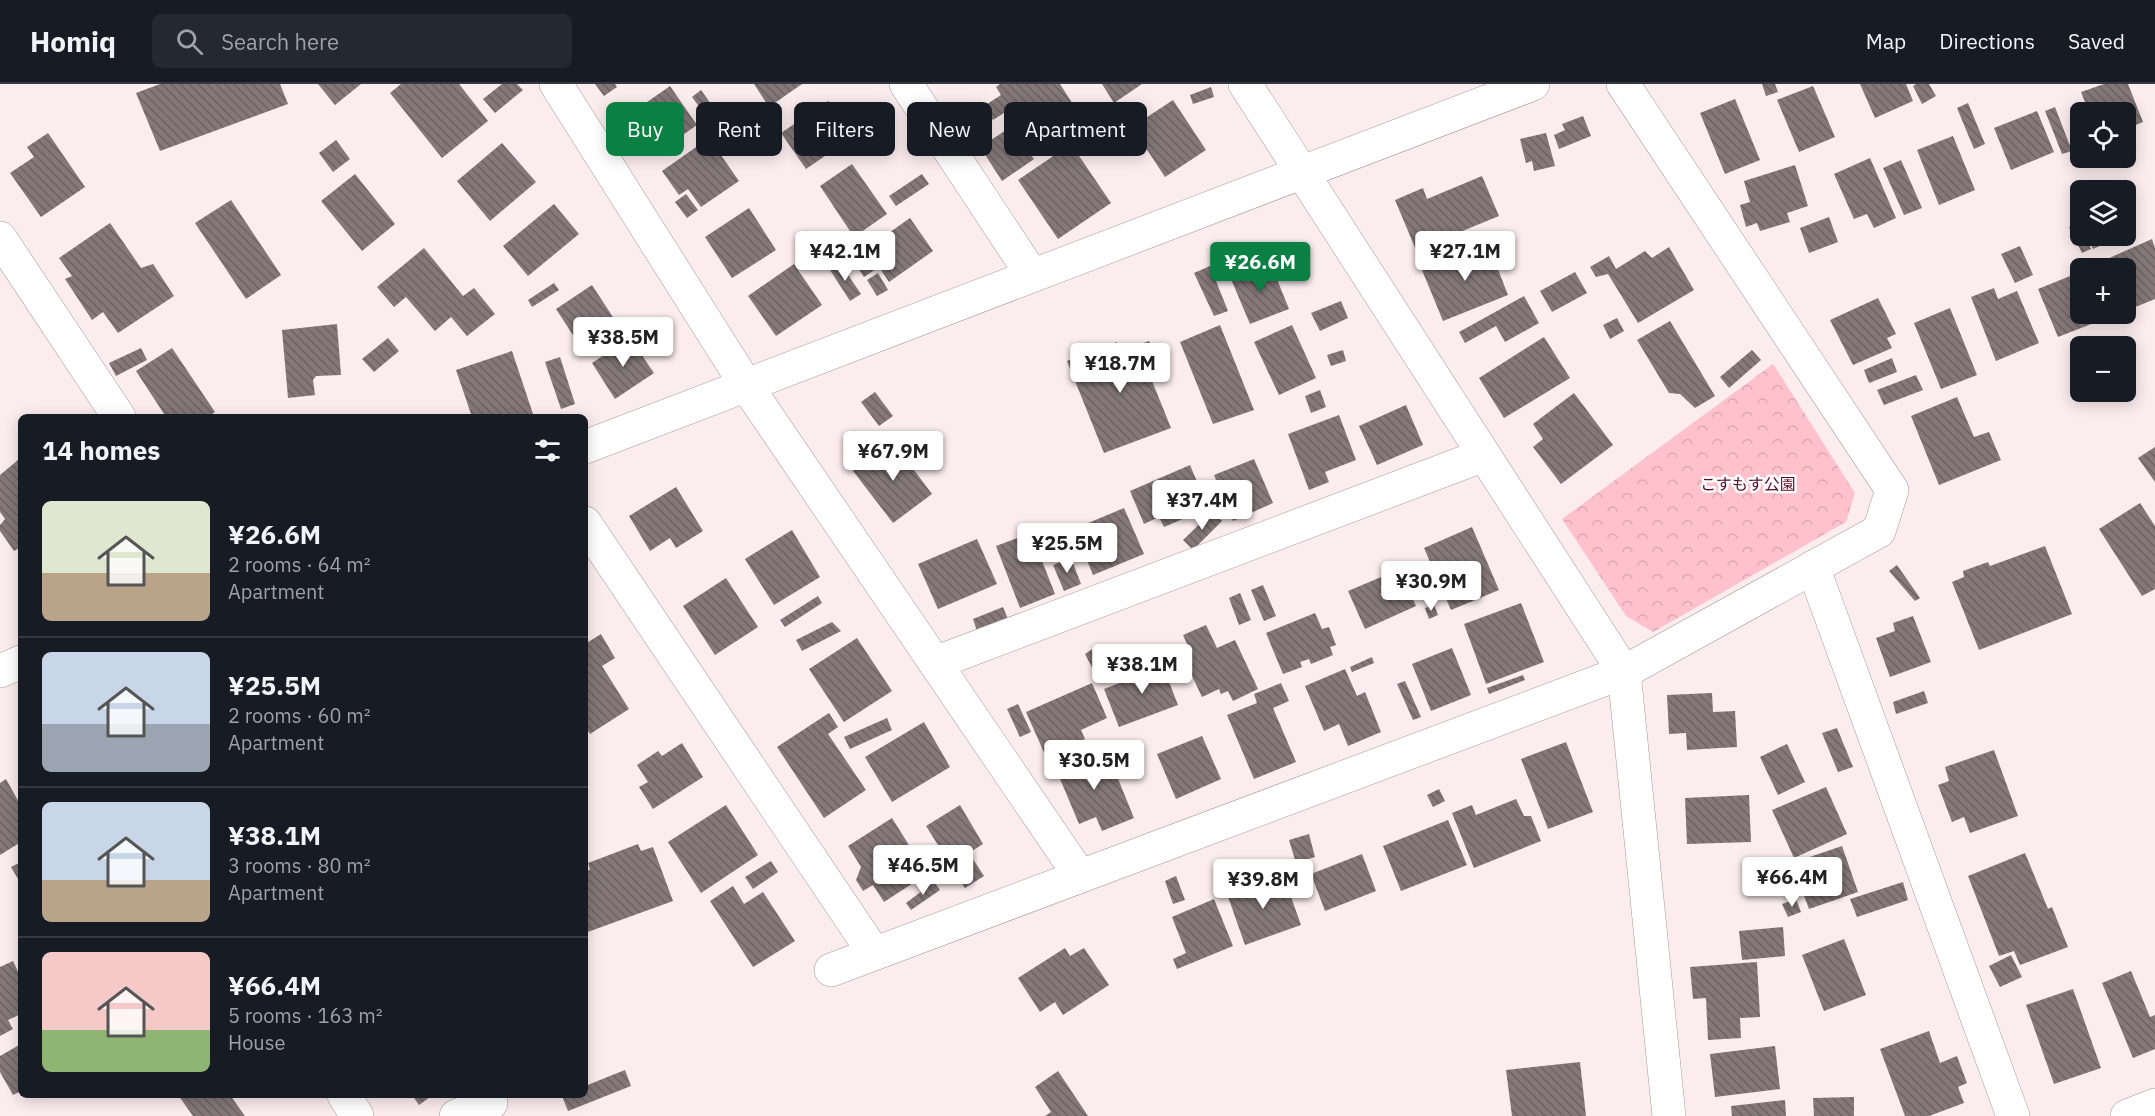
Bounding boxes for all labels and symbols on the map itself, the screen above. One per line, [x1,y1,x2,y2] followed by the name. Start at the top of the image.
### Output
[796,231,894,282] pin: ¥42.1M
[1416,231,1514,282] pin: ¥27.1M
[1211,242,1309,293] pin: ¥26.6M
[574,317,672,368] pin: ¥38.5M
[1071,343,1169,394] pin: ¥18.7M
[844,431,942,482] pin: ¥67.9M
[1700,474,1796,494] park label: こすもす公園
[1153,480,1251,531] pin: ¥37.4M
[1018,523,1116,574] pin: ¥25.5M
[1382,561,1480,612] pin: ¥30.9M
[1093,644,1191,695] pin: ¥38.1M
[1045,740,1143,791] pin: ¥30.5M
[874,845,972,896] pin: ¥46.5M
[1743,857,1841,908] pin: ¥66.4M
[1214,859,1312,910] pin: ¥39.8M

